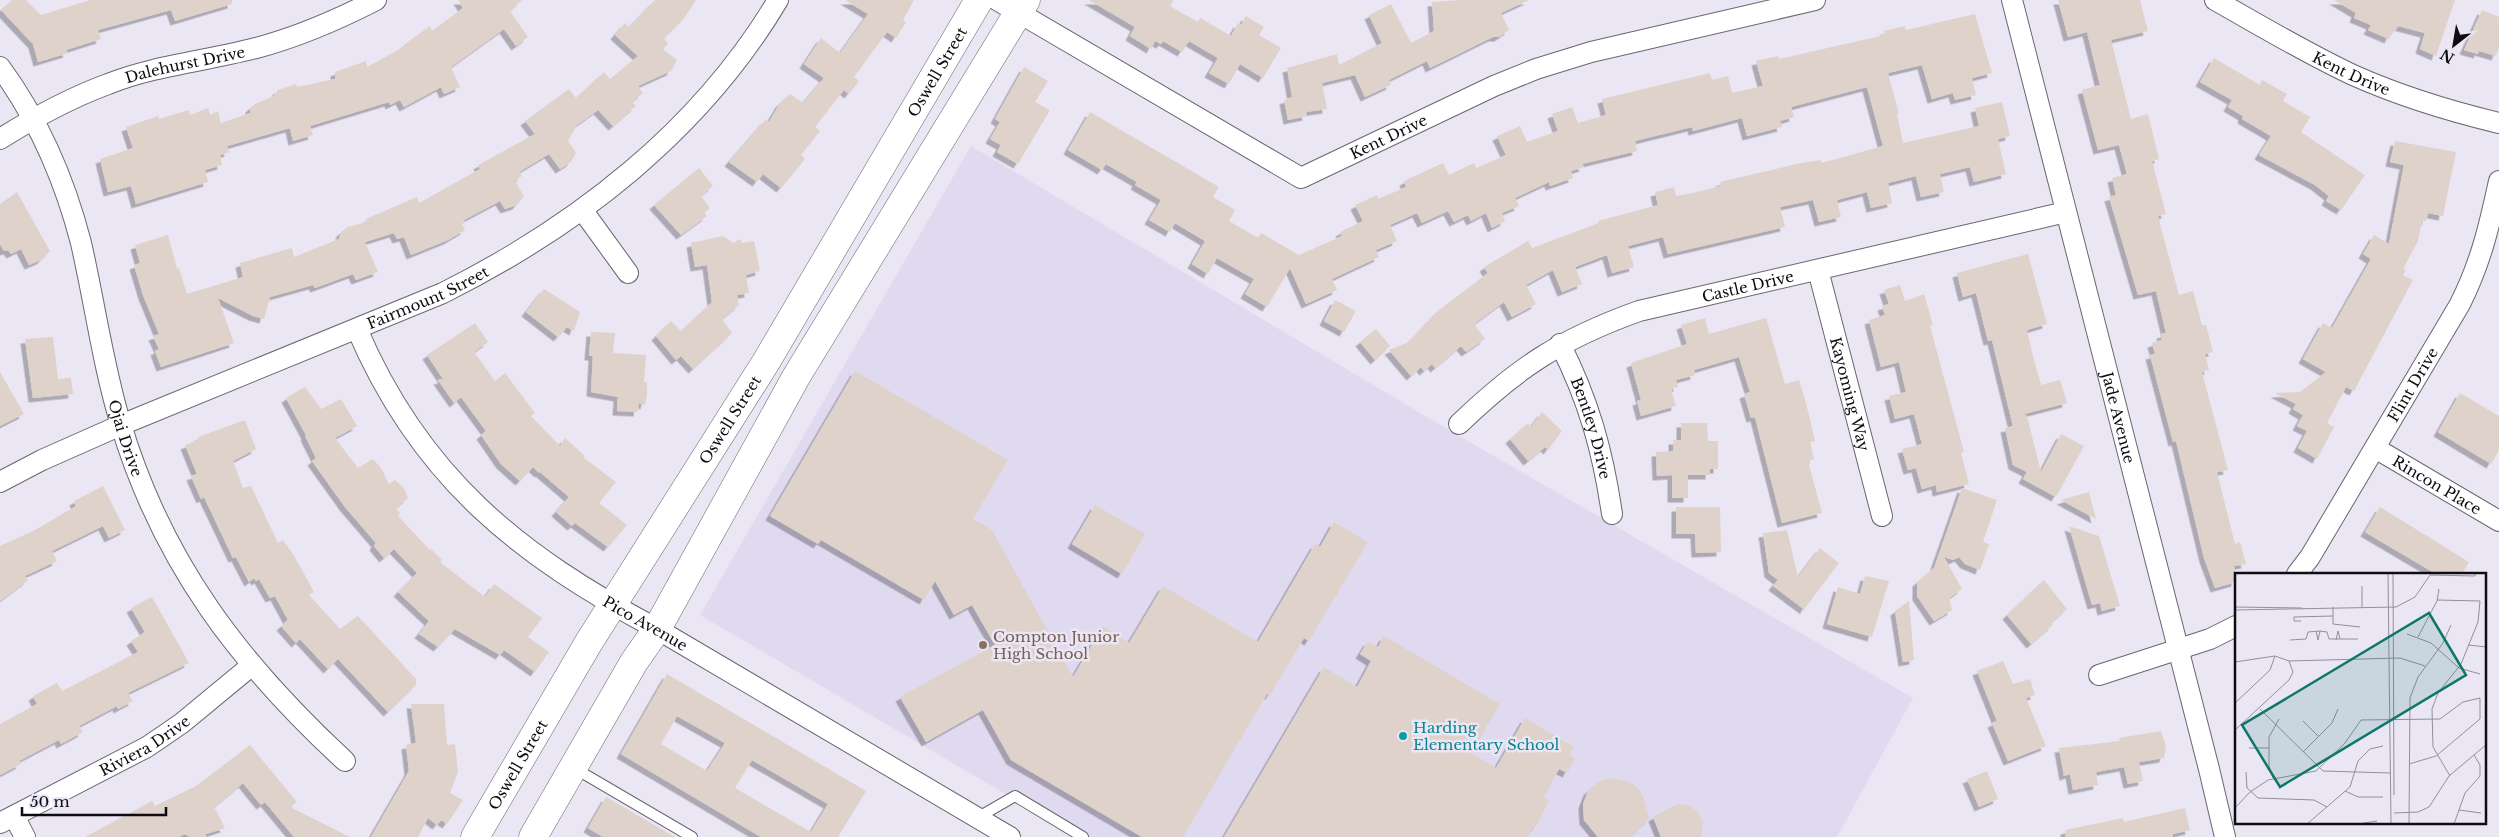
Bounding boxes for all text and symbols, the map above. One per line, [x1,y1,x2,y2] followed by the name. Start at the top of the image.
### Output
[2429,20,2479,70] north arrow
[903,23,971,120] street label: Oswell Street
[123,42,247,87] street label: Dalehurst Drive
[2437,45,2458,67] text: N
[2310,47,2393,99] street label: Kent Drive
[1347,110,1430,163] street label: Kent Drive
[364,261,492,333] street label: Fairmount Street
[1700,266,1795,306] street label: Castle Drive
[1826,335,1874,453] street label: Kayoming Way
[2383,344,2442,425] street label: Flint Drive
[2098,368,2140,465] street label: Jade Avenue
[695,371,765,467] street label: Oswell Street
[1567,374,1615,481] street label: Bentley Drive
[105,398,147,479] street label: Ojai Drive
[2389,451,2485,518] street label: Rincon Place
[2235,573,2486,824] inset map
[600,591,691,655] street label: Pico Avenue
[993,627,1120,663] place label: Compton Junior High School
[977,639,989,651] marker: Compton Junior High School
[96,711,194,780] street label: Riviera Drive
[484,716,551,813] street label: Oswell Street
[1413,718,1560,754] place label: Harding Elementary School
[1397,730,1409,742] marker: Harding Elementary School
[22,784,166,816] scale bar
[30,792,70,811] text: 50 m

